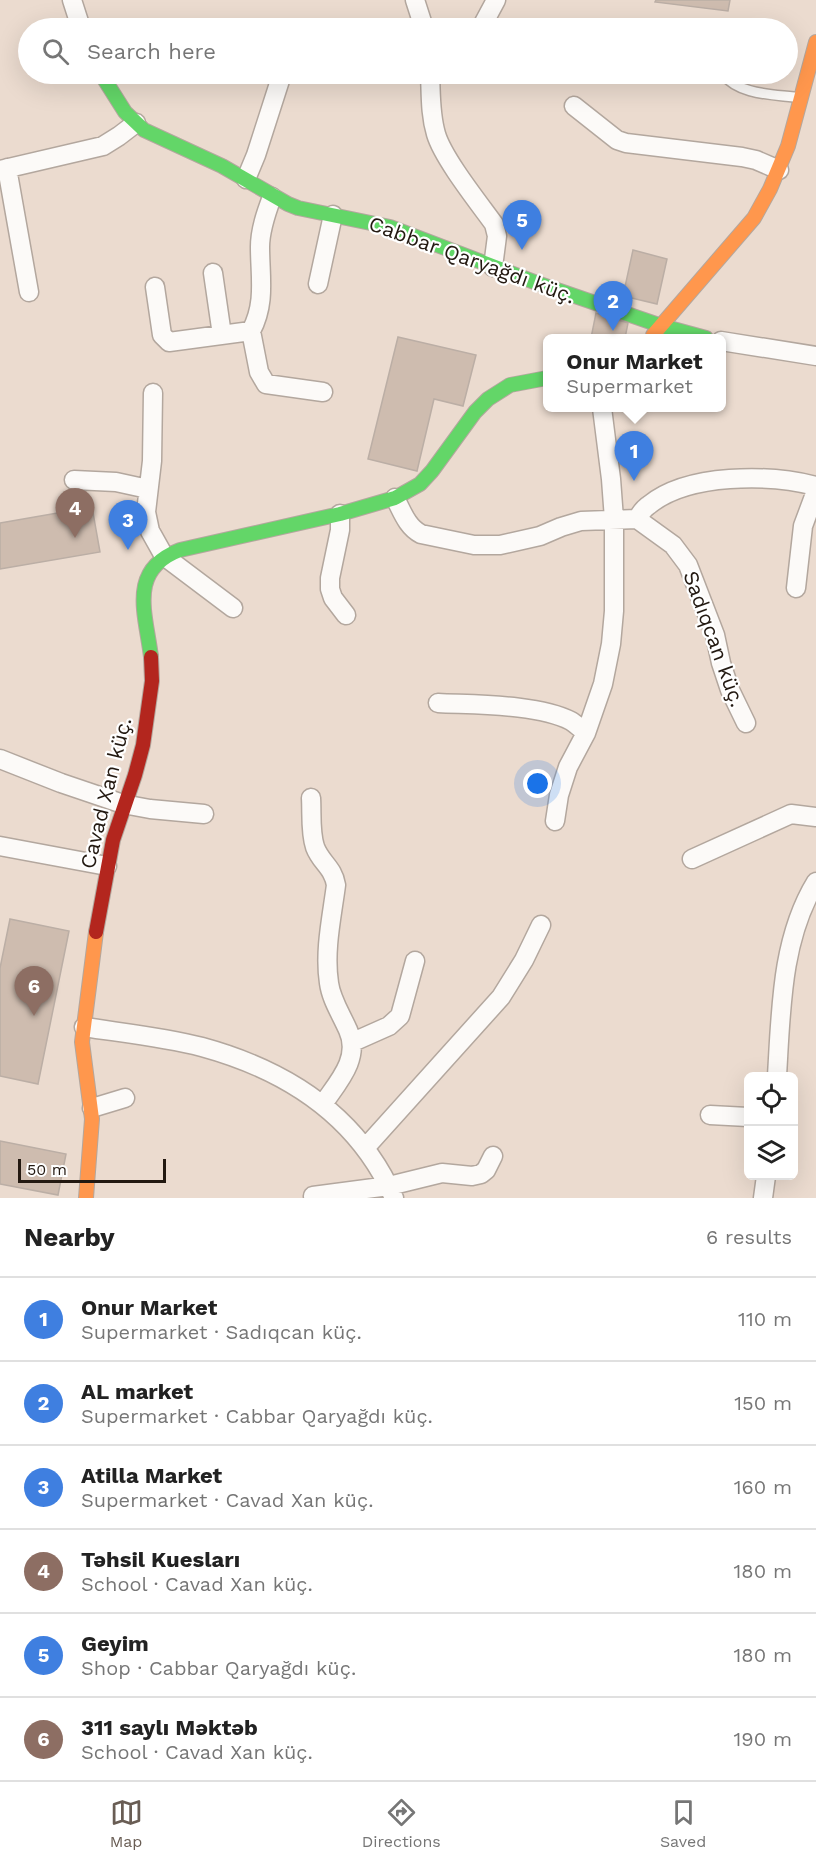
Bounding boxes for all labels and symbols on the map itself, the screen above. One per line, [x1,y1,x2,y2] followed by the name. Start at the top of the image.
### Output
[502,200,542,250] pin: 5
[366,211,579,309] street label: Cabbar Qaryağdı küç.
[594,282,632,331] pin: 2
[614,432,654,481] pin: 1
[56,488,94,538] pin: 4
[108,500,148,550] pin: 3
[678,567,751,710] street label: Sadıqcan küç.
[75,715,136,871] street label: Cavad Xan küç.
[523,769,552,798] your location
[15,966,54,1016] pin: 6
[18,1156,166,1184] scale bar

